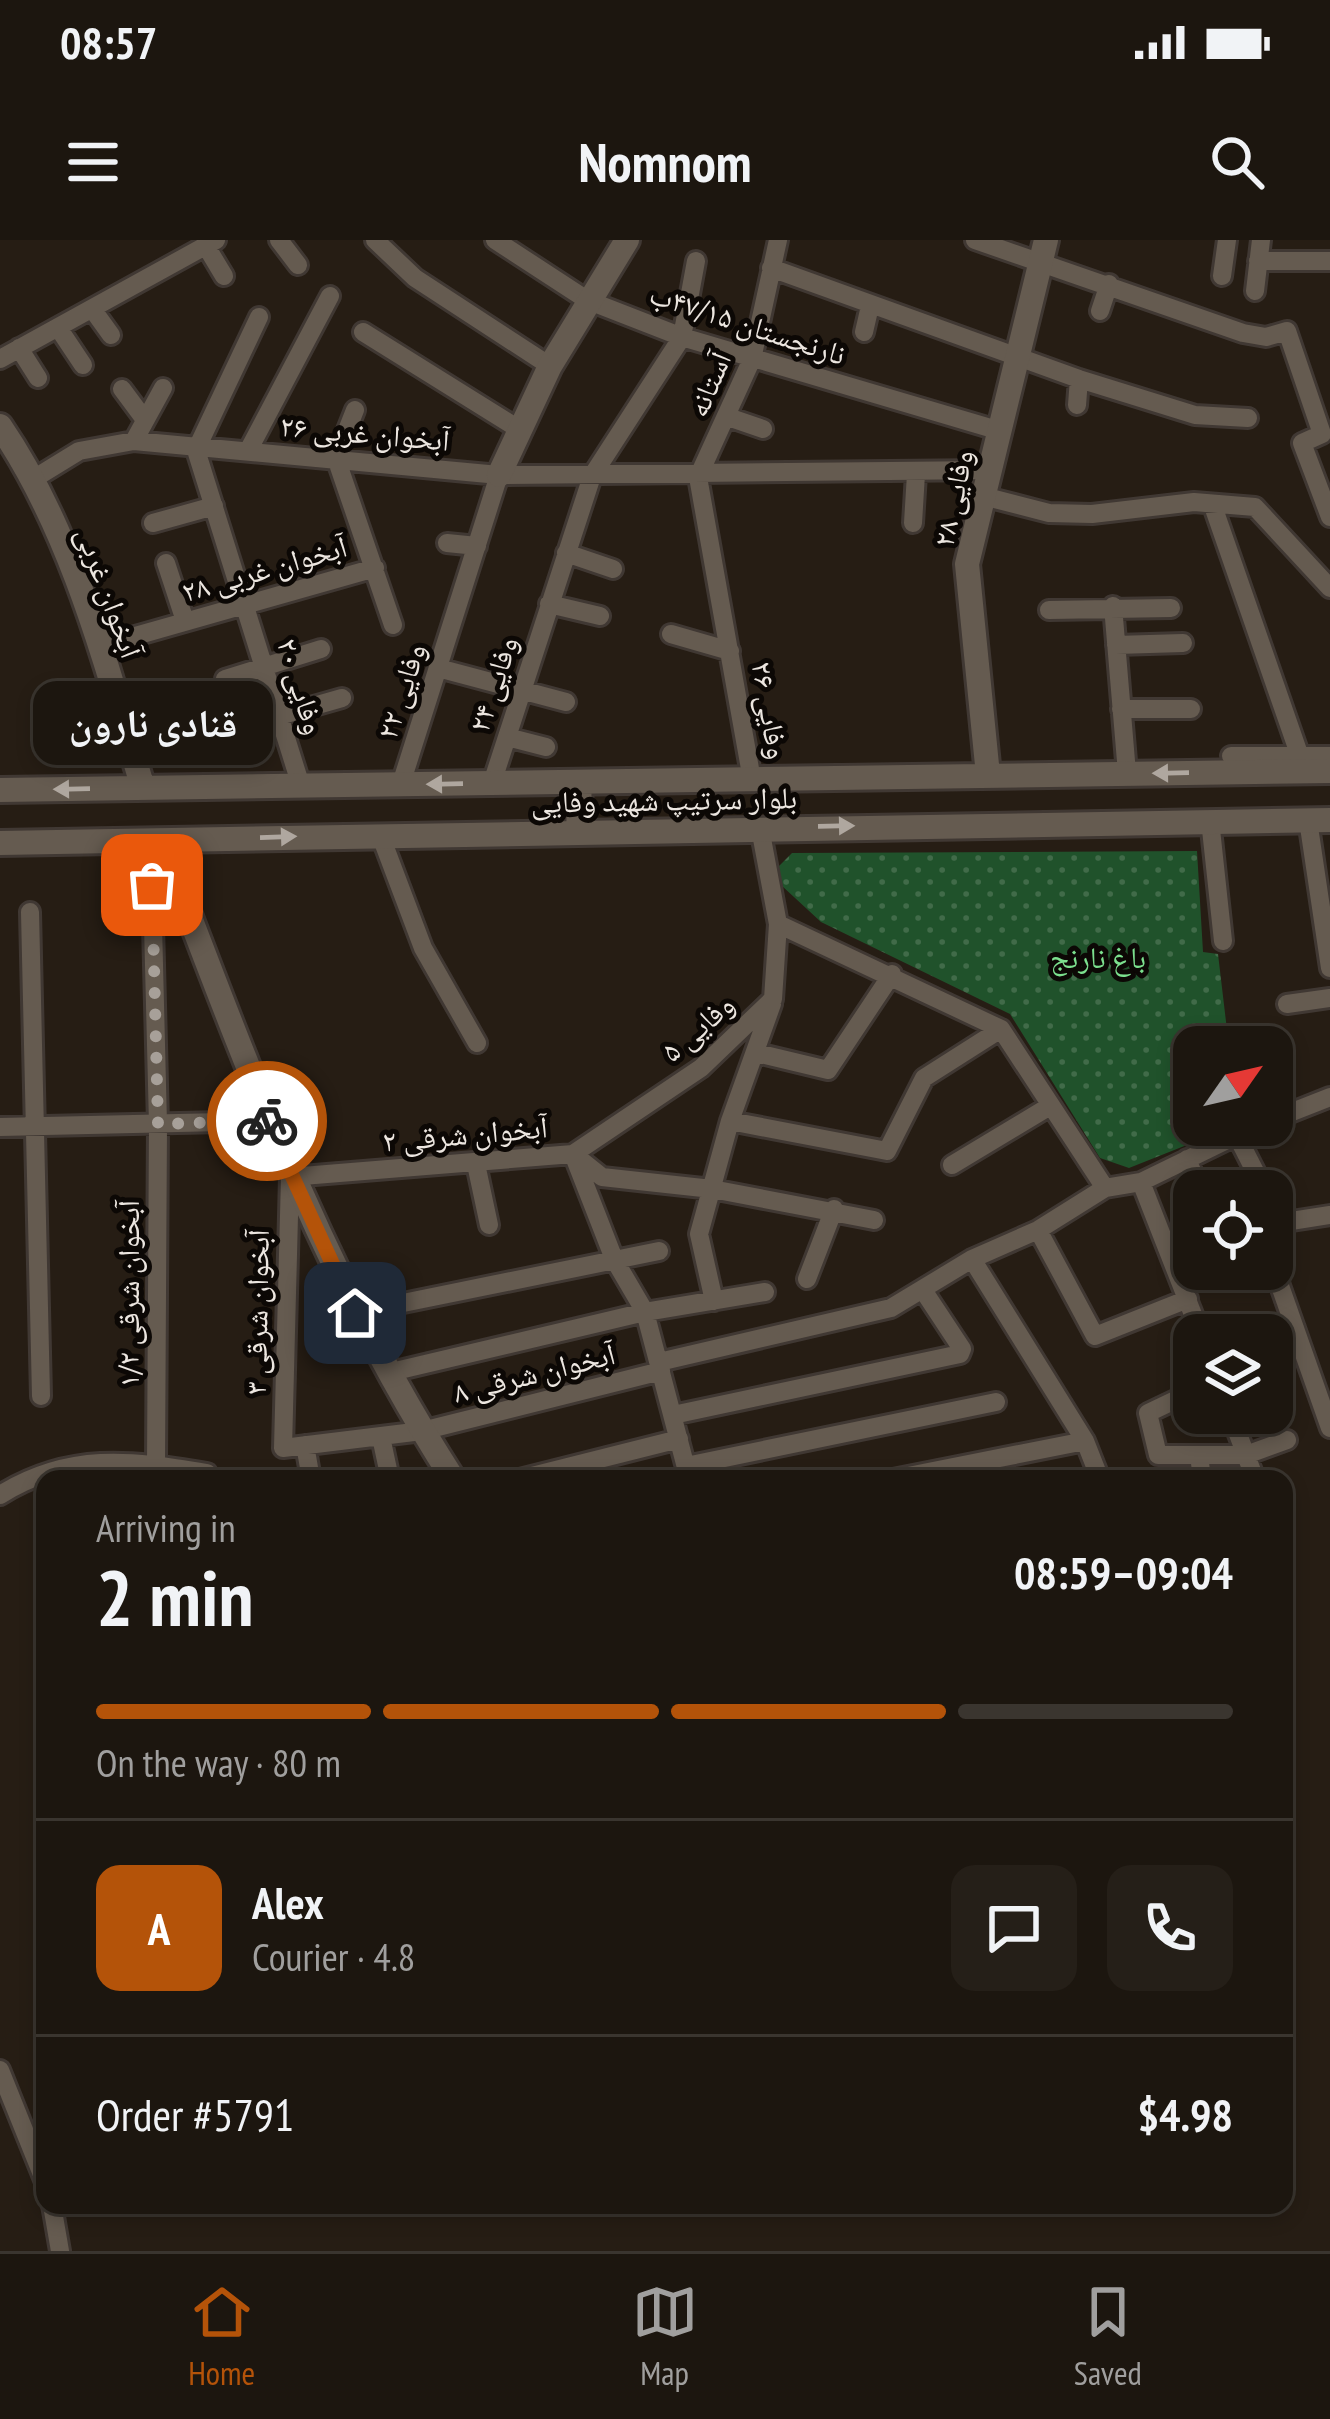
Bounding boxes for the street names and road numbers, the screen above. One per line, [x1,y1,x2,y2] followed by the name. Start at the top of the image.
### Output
[645,273,851,373] street label: نارنجستان ۴۷/۱۵ب
[677,344,740,422] street label: آستانه
[279,405,453,459] street label: آبخوان غربی ۲۶
[923,446,981,550] street label: وفایی ۲۸
[68,521,152,664] street label: آبخوان غربی
[177,525,352,610] street label: آبخوان غربی ۲۸
[458,631,526,737] street label: وفایی ۲۴
[269,633,335,739] street label: وفایی ۲۰
[366,638,434,744] street label: وفایی ۲۲
[743,658,799,762] street label: وفایی ۲۶
[531,777,797,821] street label: بلوار سرتیپ شهید وفایی
[652,984,742,1070] street label: وفایی ۵
[381,1106,550,1160] street label: آبخوان شرقی ۲
[108,1199,147,1388] street label: آبخوان شرقی ۱/۲
[235,1228,277,1395] street label: آبخوان شرقی ۳
[449,1333,620,1411] street label: آبخوان شرقی ۸

